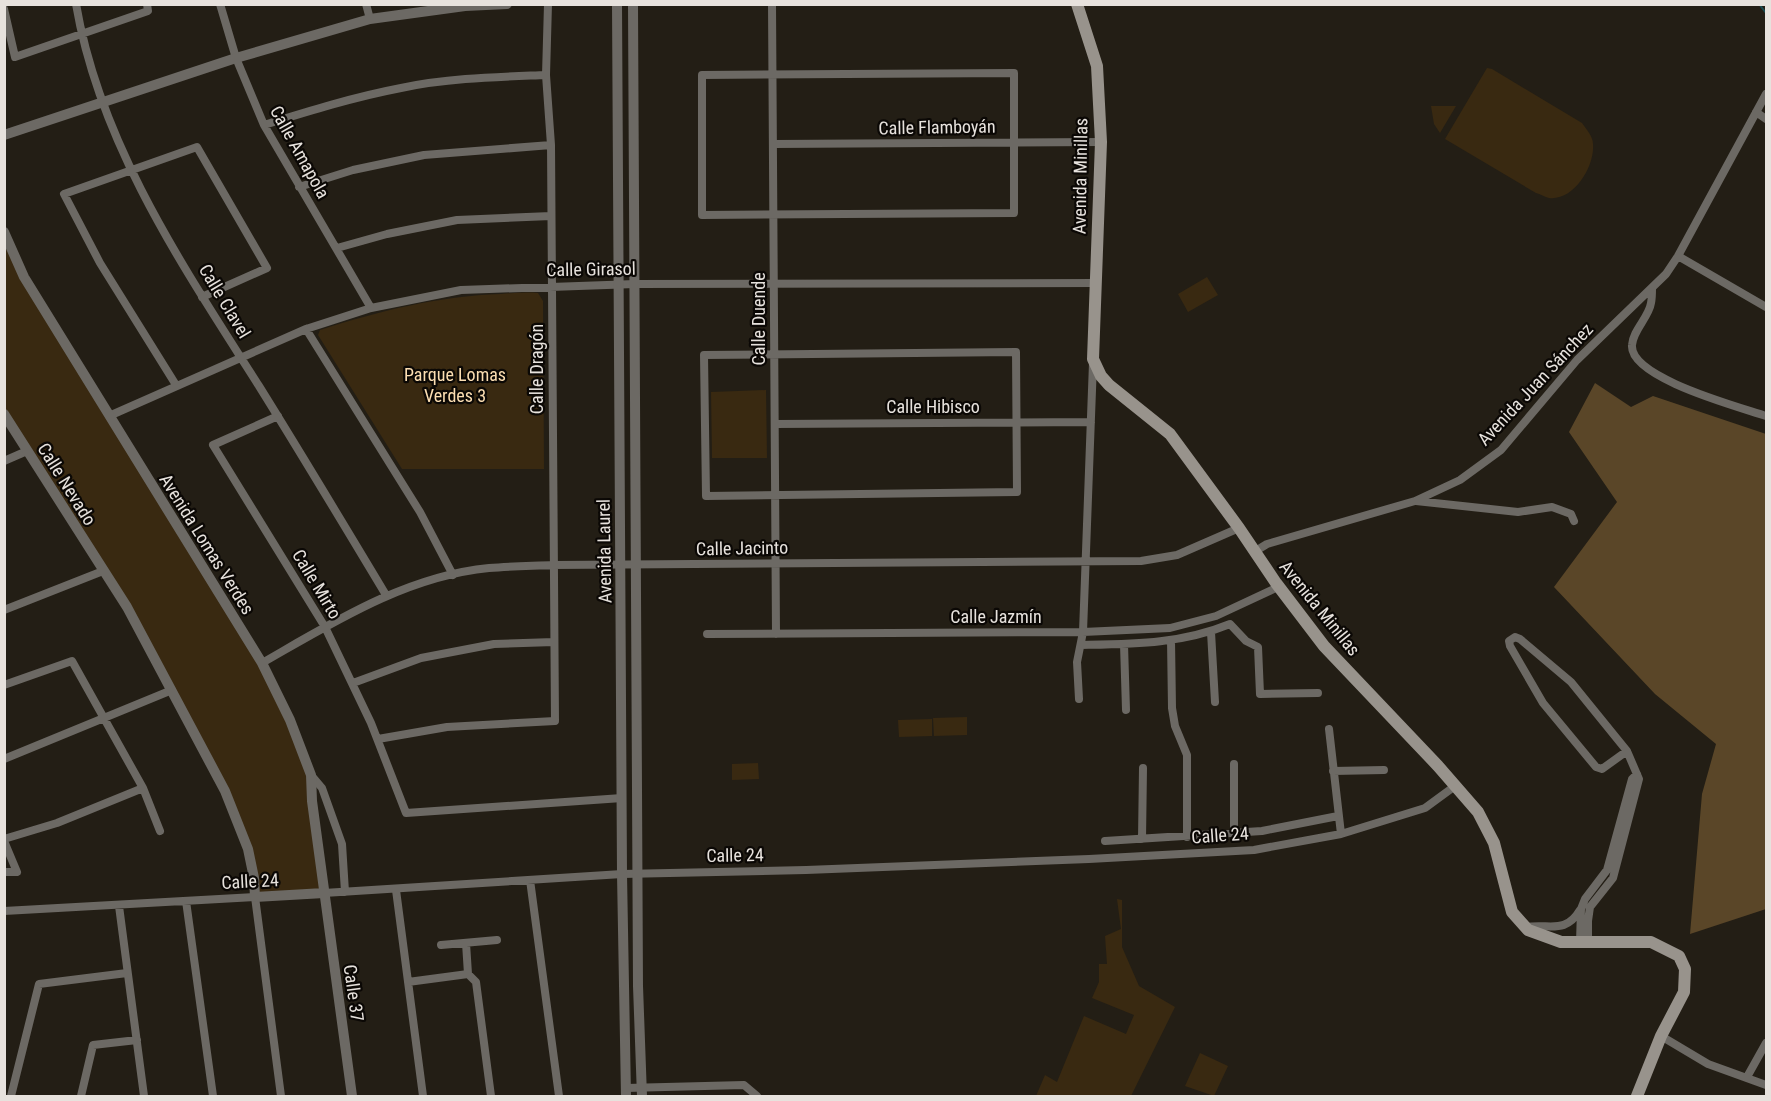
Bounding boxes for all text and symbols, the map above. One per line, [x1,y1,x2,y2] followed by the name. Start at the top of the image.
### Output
[266,102,334,202] street label: Calle Amapola
[878,115,996,139] street label: Calle Flamboyán
[1068,118,1092,234] street label: Avenida Minillas
[546,258,636,280] street label: Calle Girasol
[195,260,255,342] street label: Calle Clavel
[748,272,769,366] street label: Calle Duende
[1473,318,1597,449] street label: Avenida Juan Sánchez
[526,324,547,414] street label: Calle Dragón
[404,364,506,406] park label: Parque Lomas Verdes 3
[886,396,980,417] street label: Calle Hibisco
[33,439,101,529] street label: Calle Nevado
[155,470,259,618] street label: Avenida Lomas Verdes
[593,499,615,603] street label: Avenida Laurel
[696,537,788,559] street label: Calle Jacinto
[288,545,346,623] street label: Calle Mirto
[1275,556,1365,660] street label: Avenida Minillas
[950,606,1042,627] street label: Calle Jazmín
[1191,823,1249,847] street label: Calle 24
[706,844,764,866] street label: Calle 24
[221,869,279,893] street label: Calle 24
[340,963,368,1023] street label: Calle 37

